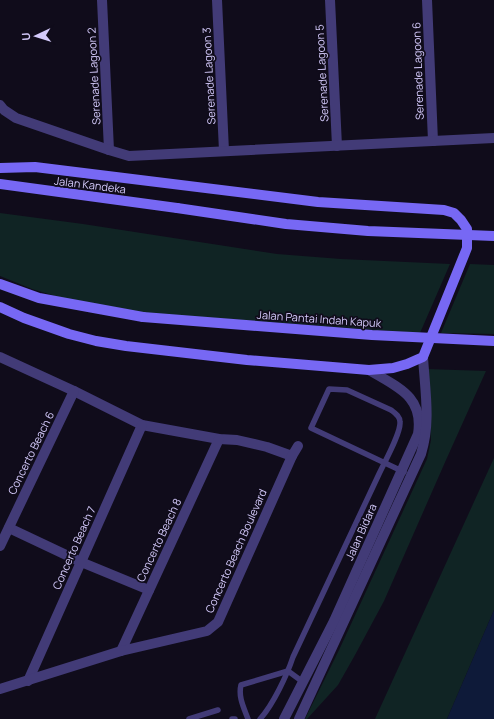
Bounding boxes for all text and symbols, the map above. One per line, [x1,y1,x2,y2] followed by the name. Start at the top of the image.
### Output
[16,16,56,56] north arrow
[408,22,427,120] street label: Serenade Lagoon 6
[311,24,332,122] street label: Serenade Lagoon 5
[83,27,104,125] street label: Serenade Lagoon 2
[198,27,219,125] street label: Serenade Lagoon 3
[18,32,33,41] text: U
[53,173,127,196] street label: Jalan Kandeka
[256,307,382,330] street label: Jalan Pantai Indah Kapuk
[4,408,57,497] street label: Concerto Beach 6
[201,486,270,615] street label: Concerto Beach Boulevard
[133,496,184,584] street label: Concerto Beach 8
[341,501,380,562] street label: Jalan Bidara
[48,504,99,592] street label: Concerto Beach 7

